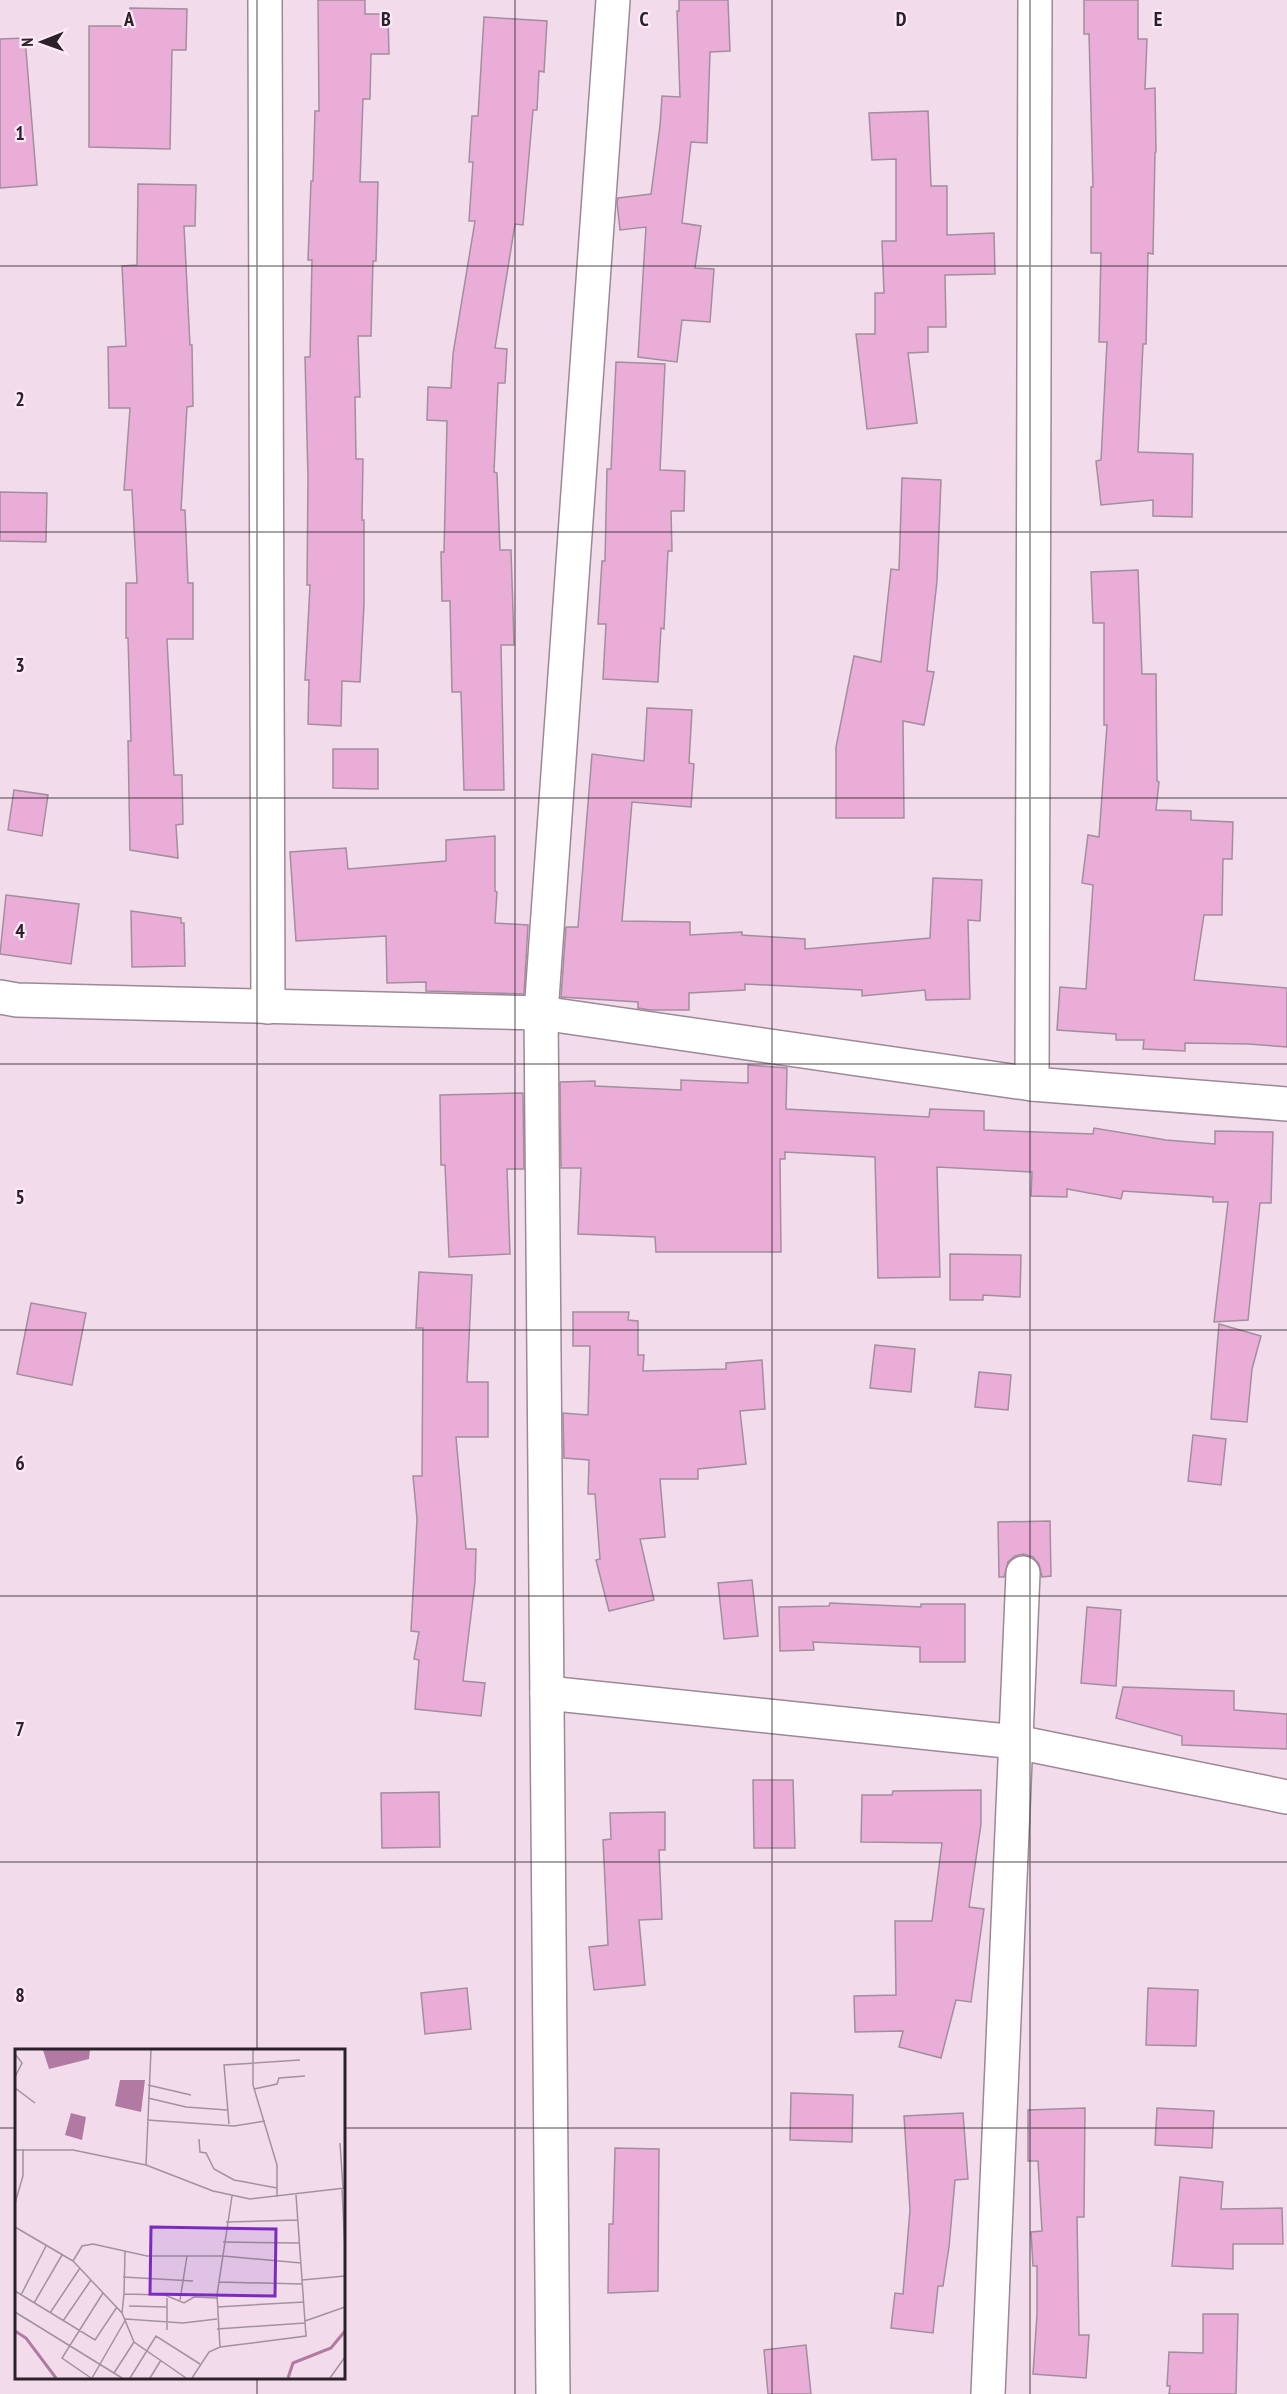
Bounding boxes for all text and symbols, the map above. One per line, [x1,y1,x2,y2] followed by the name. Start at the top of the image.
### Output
[123,6,135,32] text: A
[381,6,391,32] text: B
[639,6,649,32] text: C
[896,6,907,32] text: D
[1154,6,1162,32] text: E
[12,12,72,72] north arrow
[17,38,37,47] text: N
[15,120,25,146] text: 1
[15,386,25,412] text: 2
[15,652,25,678] text: 3
[15,918,25,944] text: 4
[15,1184,25,1210] text: 5
[15,1450,25,1476] text: 6
[15,1716,25,1742] text: 7
[15,1982,25,2008] text: 8
[15,2049,345,2379] inset map

